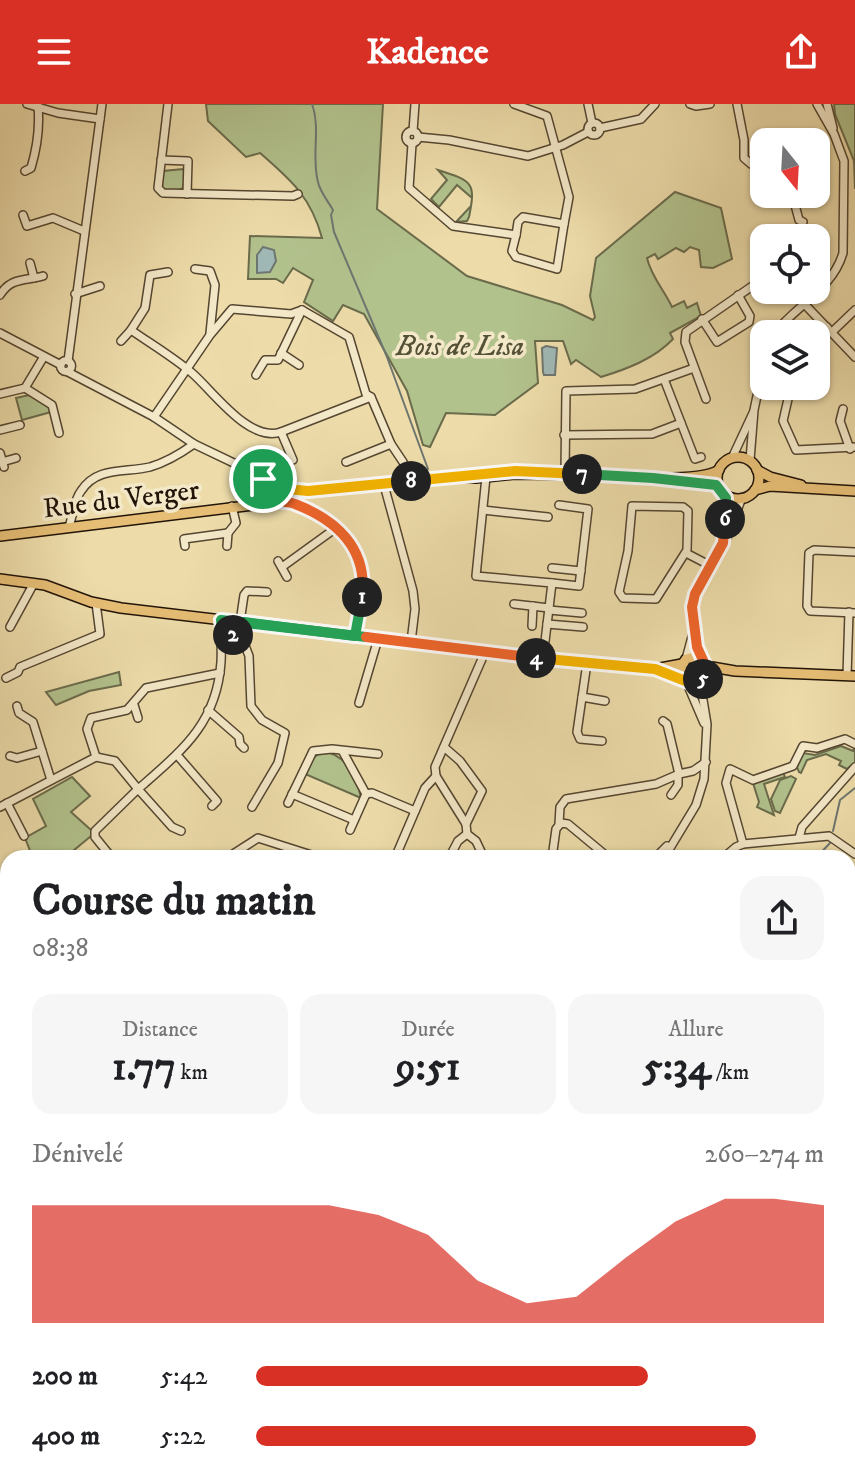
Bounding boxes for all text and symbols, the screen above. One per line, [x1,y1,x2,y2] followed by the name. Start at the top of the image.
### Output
[32,30,76,74] icon: menu
[366,30,489,75] text: Kadence
[779,30,823,74] icon: share
[750,128,830,208] north arrow
[750,128,830,400] map controls
[750,224,830,304] button: locate
[750,320,830,400] button: layers
[395,329,524,364] park label: Bois de Lisa
[229,445,297,513] pin
[562,454,602,494] pin: 7
[241,457,285,501] icon: arrive
[576,460,588,487] text: 7
[391,461,431,501] pin: 8
[405,467,417,494] text: 8
[41,472,202,526] street label: Rue du Verger
[705,499,745,539] pin: 6
[719,505,731,532] text: 6
[342,577,382,617] pin: 1
[358,583,366,610] text: 1
[213,615,253,655] pin: 2
[228,621,238,648] text: 2
[516,638,556,678] pin: 4
[530,644,542,671] text: 4
[683,659,723,699] pin: 5
[698,665,708,692] text: 5
[32,874,315,929] text: Course du matin
[740,876,824,960] button: share
[32,932,89,965] text: 08:38
[122,1016,198,1043] text: Distance
[401,1016,455,1043] text: Durée
[668,1016,724,1043] text: Allure
[112,1043,176,1093] text: 1.77
[396,1043,460,1093] text: 9:51
[643,1043,711,1093] text: 5:34
[176,1059,208,1086] text: km
[711,1059,749,1086] text: /km
[32,1138,123,1171] text: Dénivelé
[705,1138,824,1171] text: 260–274 m
[32,1360,98,1393] text: 200 m
[160,1360,207,1393] text: 5:42
[32,1420,100,1453] text: 400 m
[160,1420,205,1453] text: 5:22

